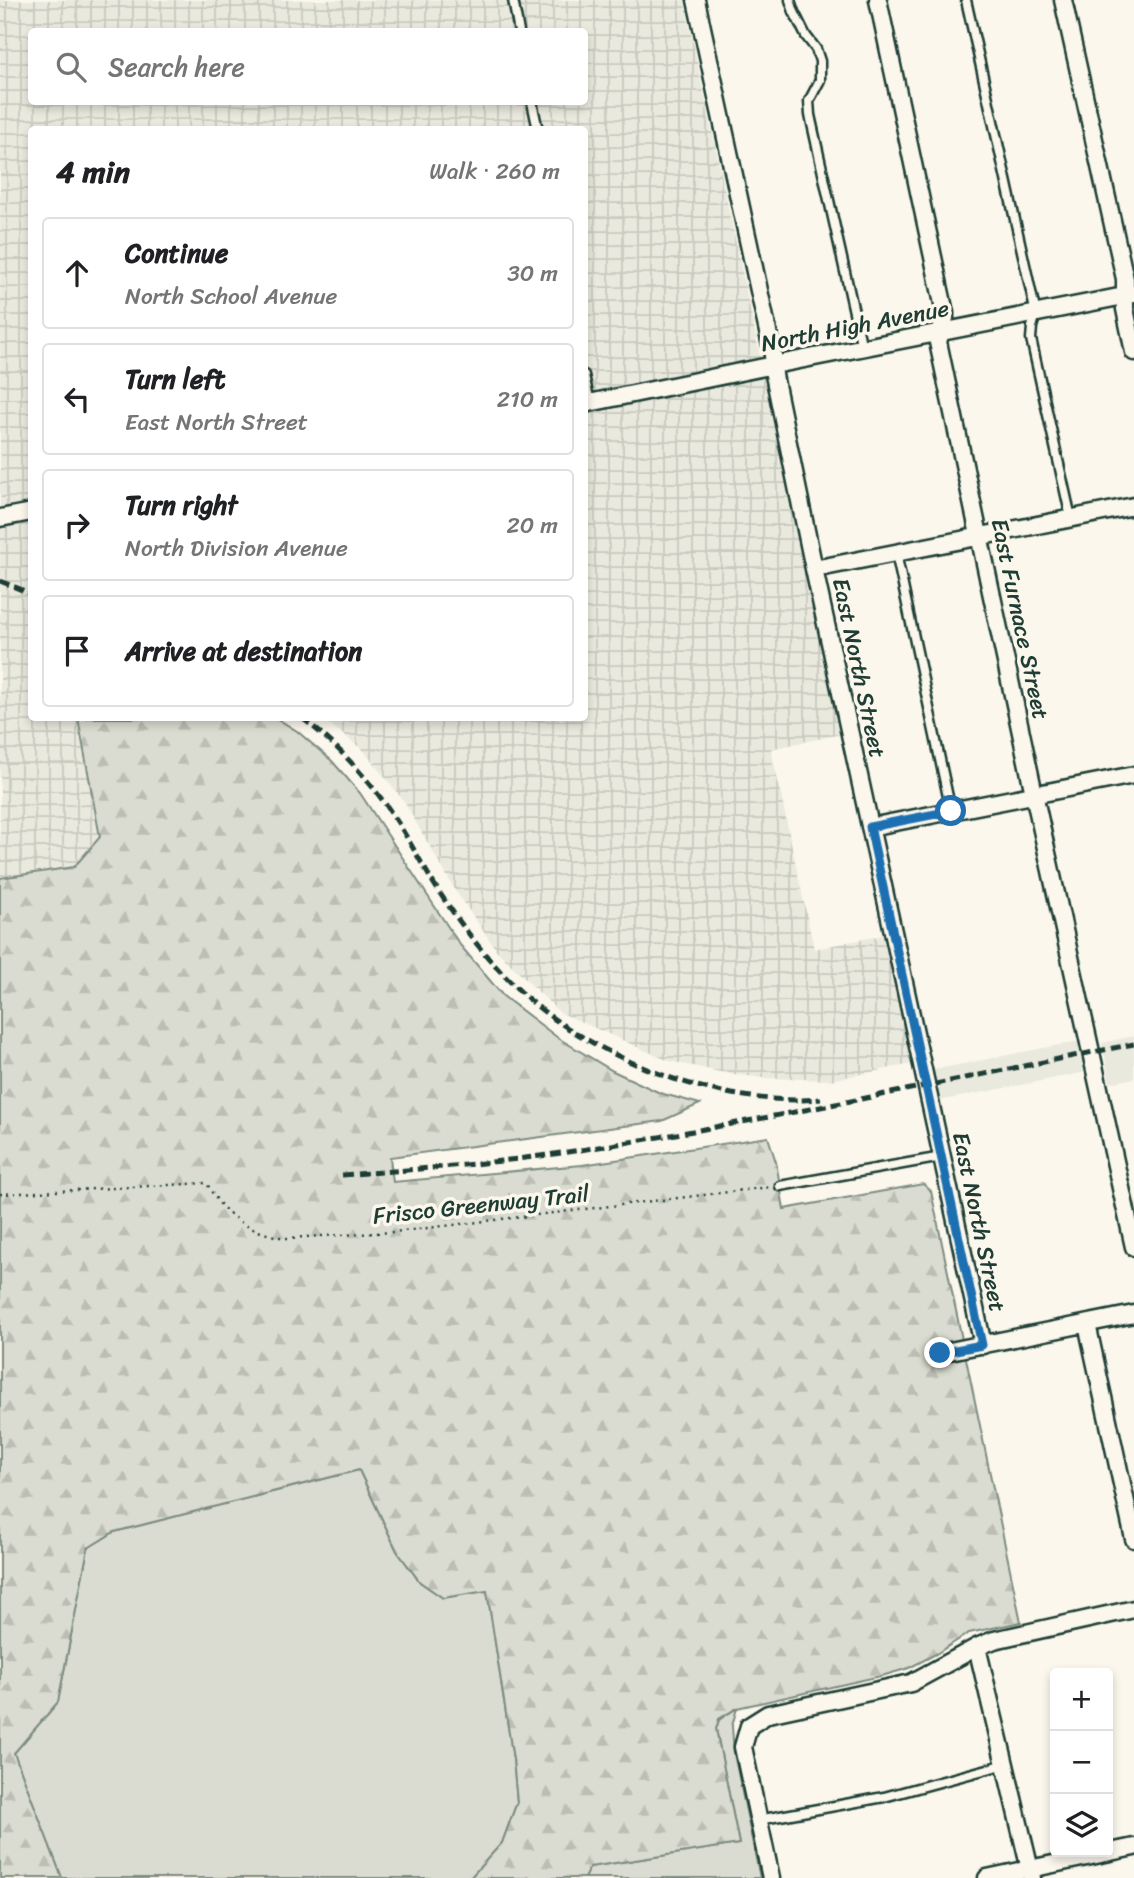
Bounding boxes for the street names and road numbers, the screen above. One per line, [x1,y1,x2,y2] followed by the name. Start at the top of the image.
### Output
[757,288,953,364] street label: North High Avenue
[979,515,1061,723] street label: East Furnace Street
[820,574,898,762] street label: East North Street
[940,1128,1018,1316] street label: East North Street
[371,1173,592,1237] street label: Frisco Greenway Trail

